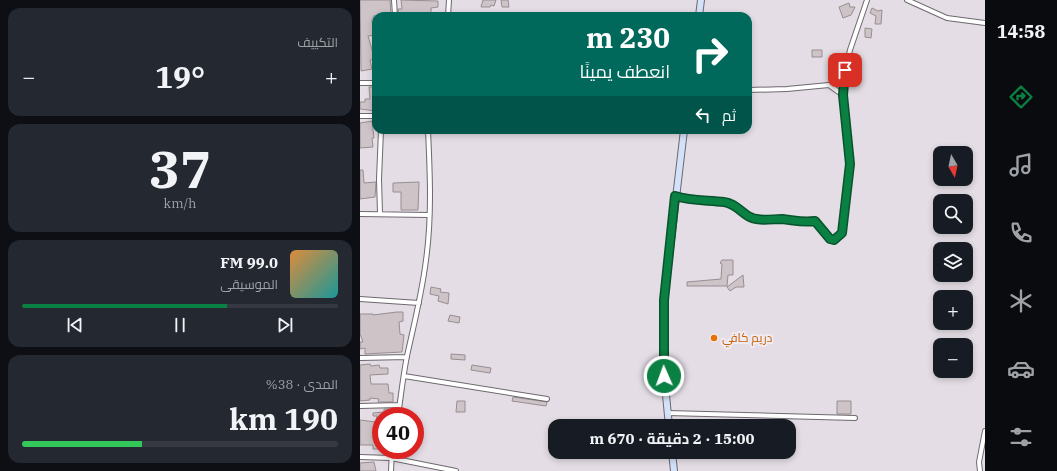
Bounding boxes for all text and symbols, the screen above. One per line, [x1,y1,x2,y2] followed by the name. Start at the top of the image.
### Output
[586,19,670,56] text: 230 m
[997,20,1045,43] text: 14:58
[684,28,736,80] icon: right
[297,34,338,51] text: التكييف
[828,53,862,87] pin
[155,57,205,96] text: 19°
[834,59,856,81] icon: arrive
[579,60,670,83] text: انعطف يمينًا
[22,62,35,91] text: −
[325,62,338,91] text: +
[1007,83,1035,111] icon: directions
[692,104,714,126] icon: left
[722,106,736,125] text: ثم
[149,135,211,202] text: 37
[933,146,973,186] north arrow
[933,146,973,378] map controls
[1007,151,1035,179] icon: music
[933,194,973,234] button: search
[164,195,196,212] text: km/h
[1007,219,1035,247] icon: phone
[933,242,973,282] button: layers
[220,253,278,272] text: 99.0 FM
[220,276,278,293] text: الموسيقى
[1007,287,1035,315] icon: climate
[933,290,973,330] button: +
[64,314,86,336] icon: previous
[169,314,191,336] icon: pause
[274,314,296,336] icon: next
[722,330,773,348] place label: دريم كافي
[709,333,719,343] marker: دريم كافي
[933,338,973,378] button: −
[643,355,685,397] position arrow
[1007,355,1035,383] icon: car
[266,376,338,393] text: المدى · 38%
[229,399,338,438] text: 190 km
[372,407,424,459] speed limit sign: 40
[1007,423,1035,451] icon: filters
[589,429,755,448] text: 15:00 · 2 دقيقة · 670 m

